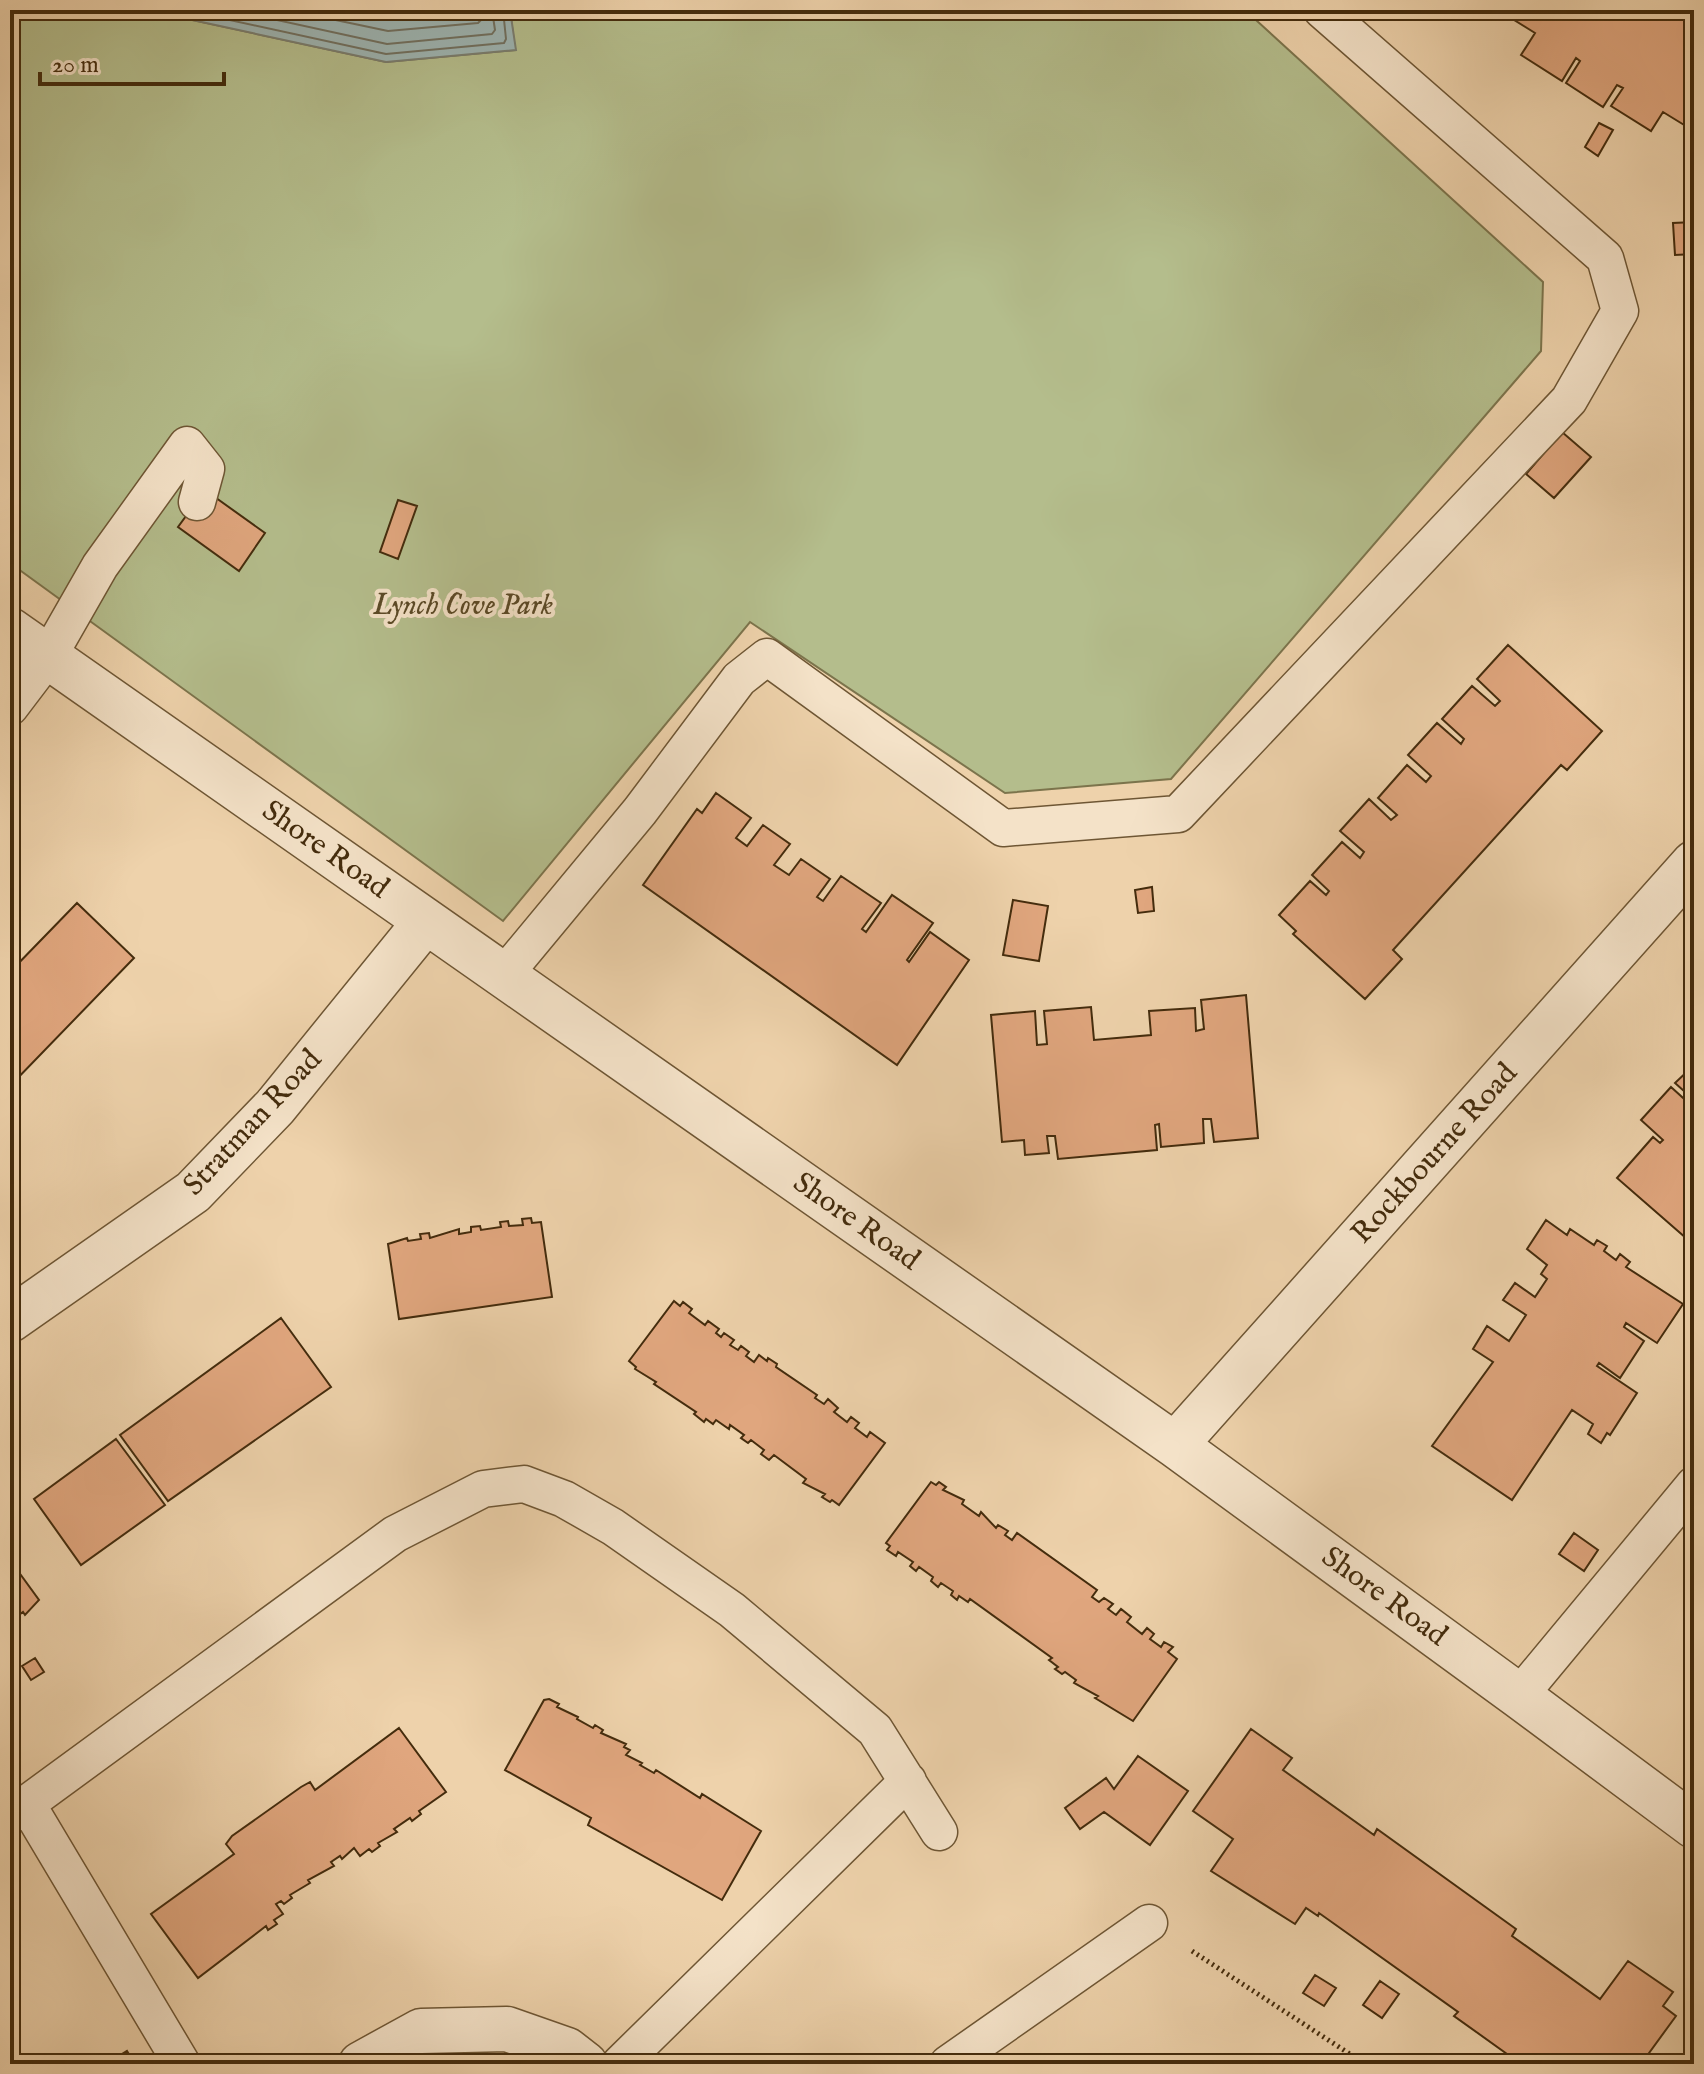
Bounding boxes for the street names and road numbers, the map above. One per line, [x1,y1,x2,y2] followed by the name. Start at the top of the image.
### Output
[254,792,397,908] street label: Shore Road
[176,1041,331,1204] street label: Stratman Road
[1344,1055,1527,1252] street label: Rockbourne Road
[785,1164,928,1280] street label: Shore Road
[1314,1539,1455,1656] street label: Shore Road

